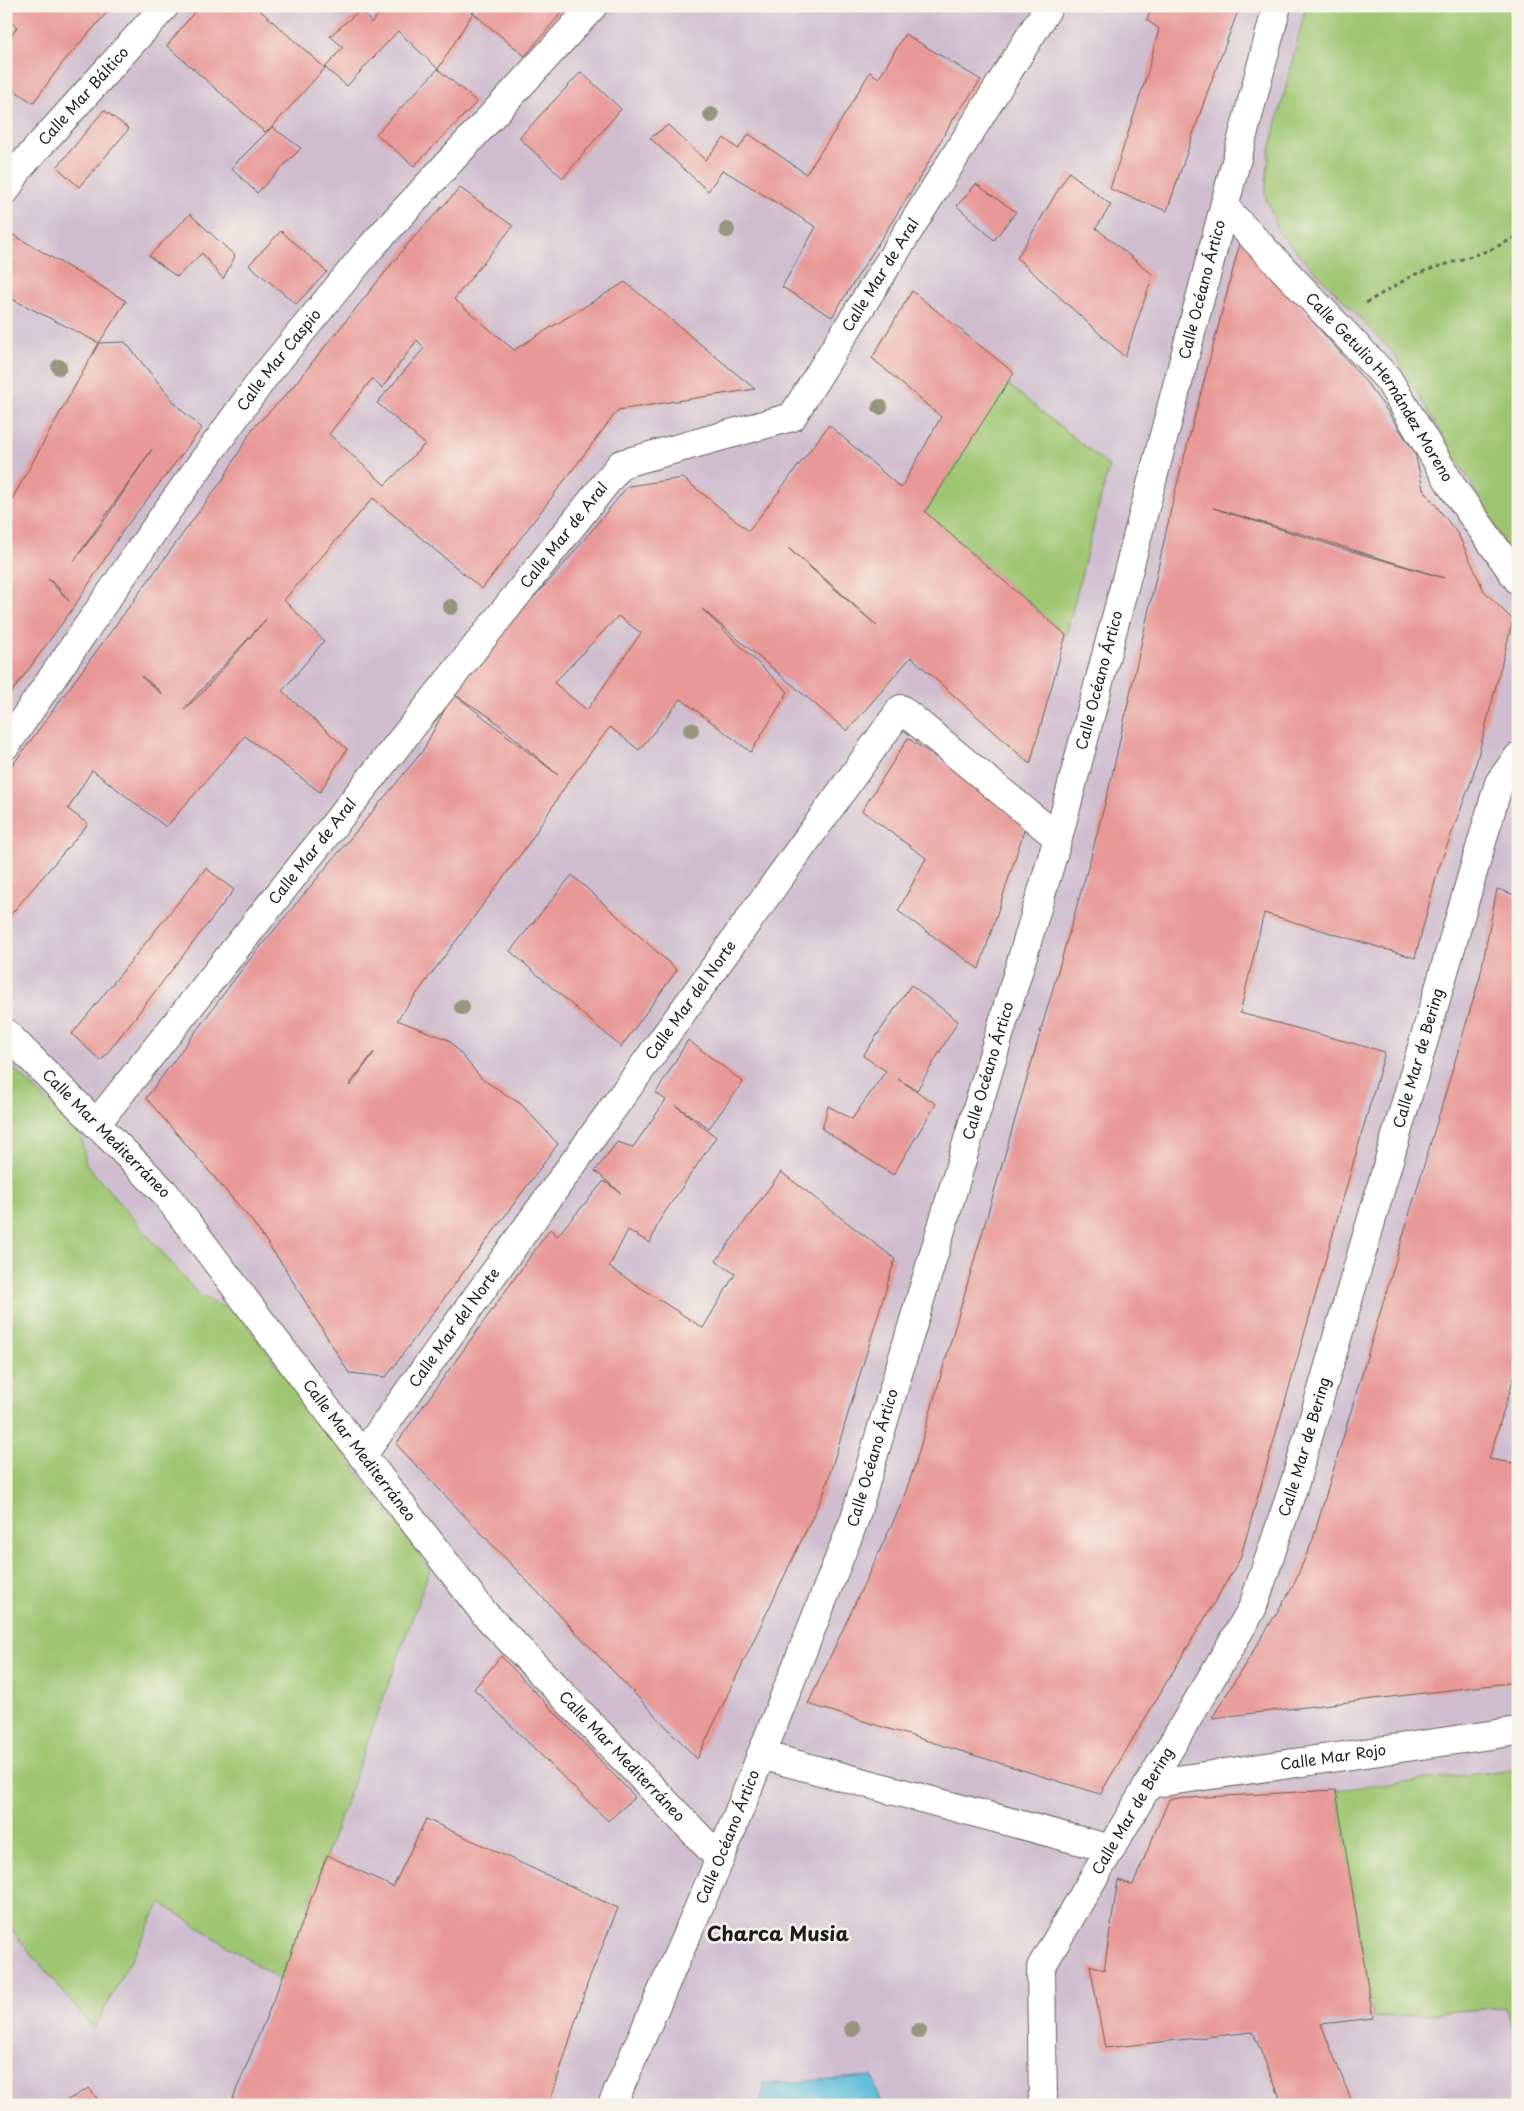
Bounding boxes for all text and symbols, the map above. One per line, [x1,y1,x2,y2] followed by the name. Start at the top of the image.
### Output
[32,41,133,150] street label: Calle Mar Báltico
[835,213,924,336] street label: Calle Mar de Aral
[1172,217,1230,362] street label: Calle Océano Ártico
[1301,286,1460,486] street label: Calle Getulio Hernández Moreno
[230,303,326,415] street label: Calle Mar Caspio
[513,476,613,593] street label: Calle Mar de Aral
[1069,608,1127,752] street label: Calle Océano Ártico
[262,793,361,909] street label: Calle Mar de Aral
[639,935,741,1064] street label: Calle Mar del Norte
[1386,985,1449,1131] street label: Calle Mar de Bering
[955,999,1019,1142] street label: Calle Océano Ártico
[38,1063,177,1202] street label: Calle Mar Mediterráneo
[402,1262,504,1392] street label: Calle Mar del Norte
[298,1374,422,1526] street label: Calle Mar Mediterráneo
[1271,1374,1335,1519] street label: Calle Mar de Bering
[840,1386,903,1530] street label: Calle Océano Ártico
[554,1685,691,1826] street label: Calle Mar Mediterráneo
[1278,1737,1387,1775] street label: Calle Mar Rojo
[1085,1742,1178,1878] street label: Calle Mar de Bering
[689,1766,764,1907] street label: Calle Océano Ártico
[707,1918,850,1948] district label: Charca Musia

